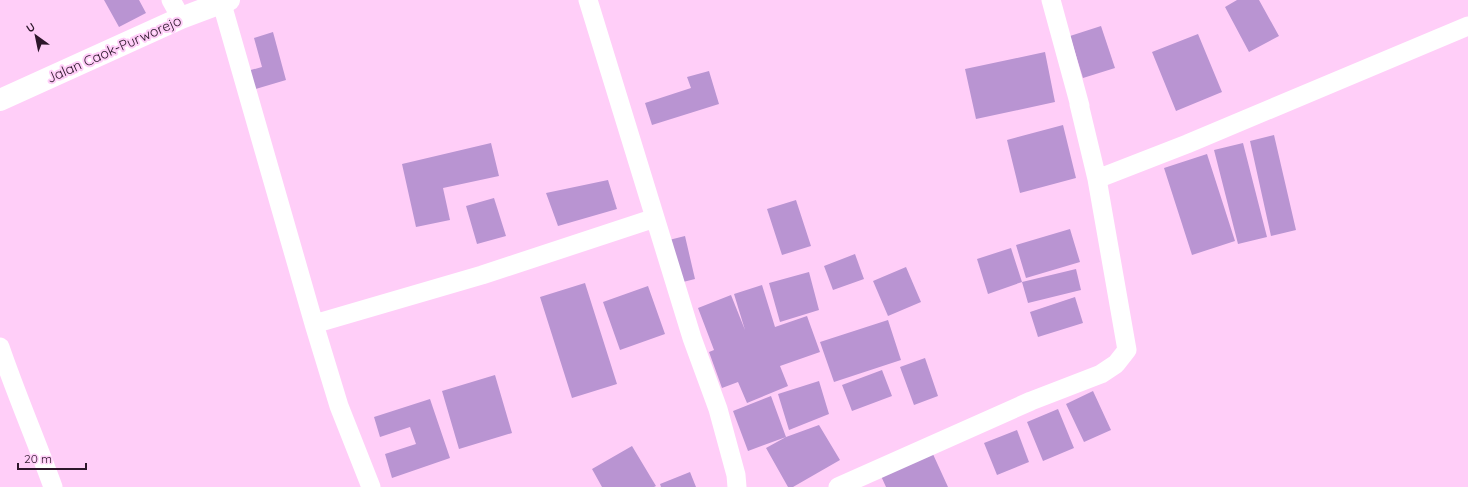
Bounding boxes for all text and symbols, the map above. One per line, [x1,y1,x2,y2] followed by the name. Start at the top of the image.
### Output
[44,11,184,87] street label: Jalan Caok-Purworejo
[16,16,56,56] north arrow
[23,20,38,36] text: U
[18,445,86,471] scale bar
[24,451,52,466] text: 20 m

